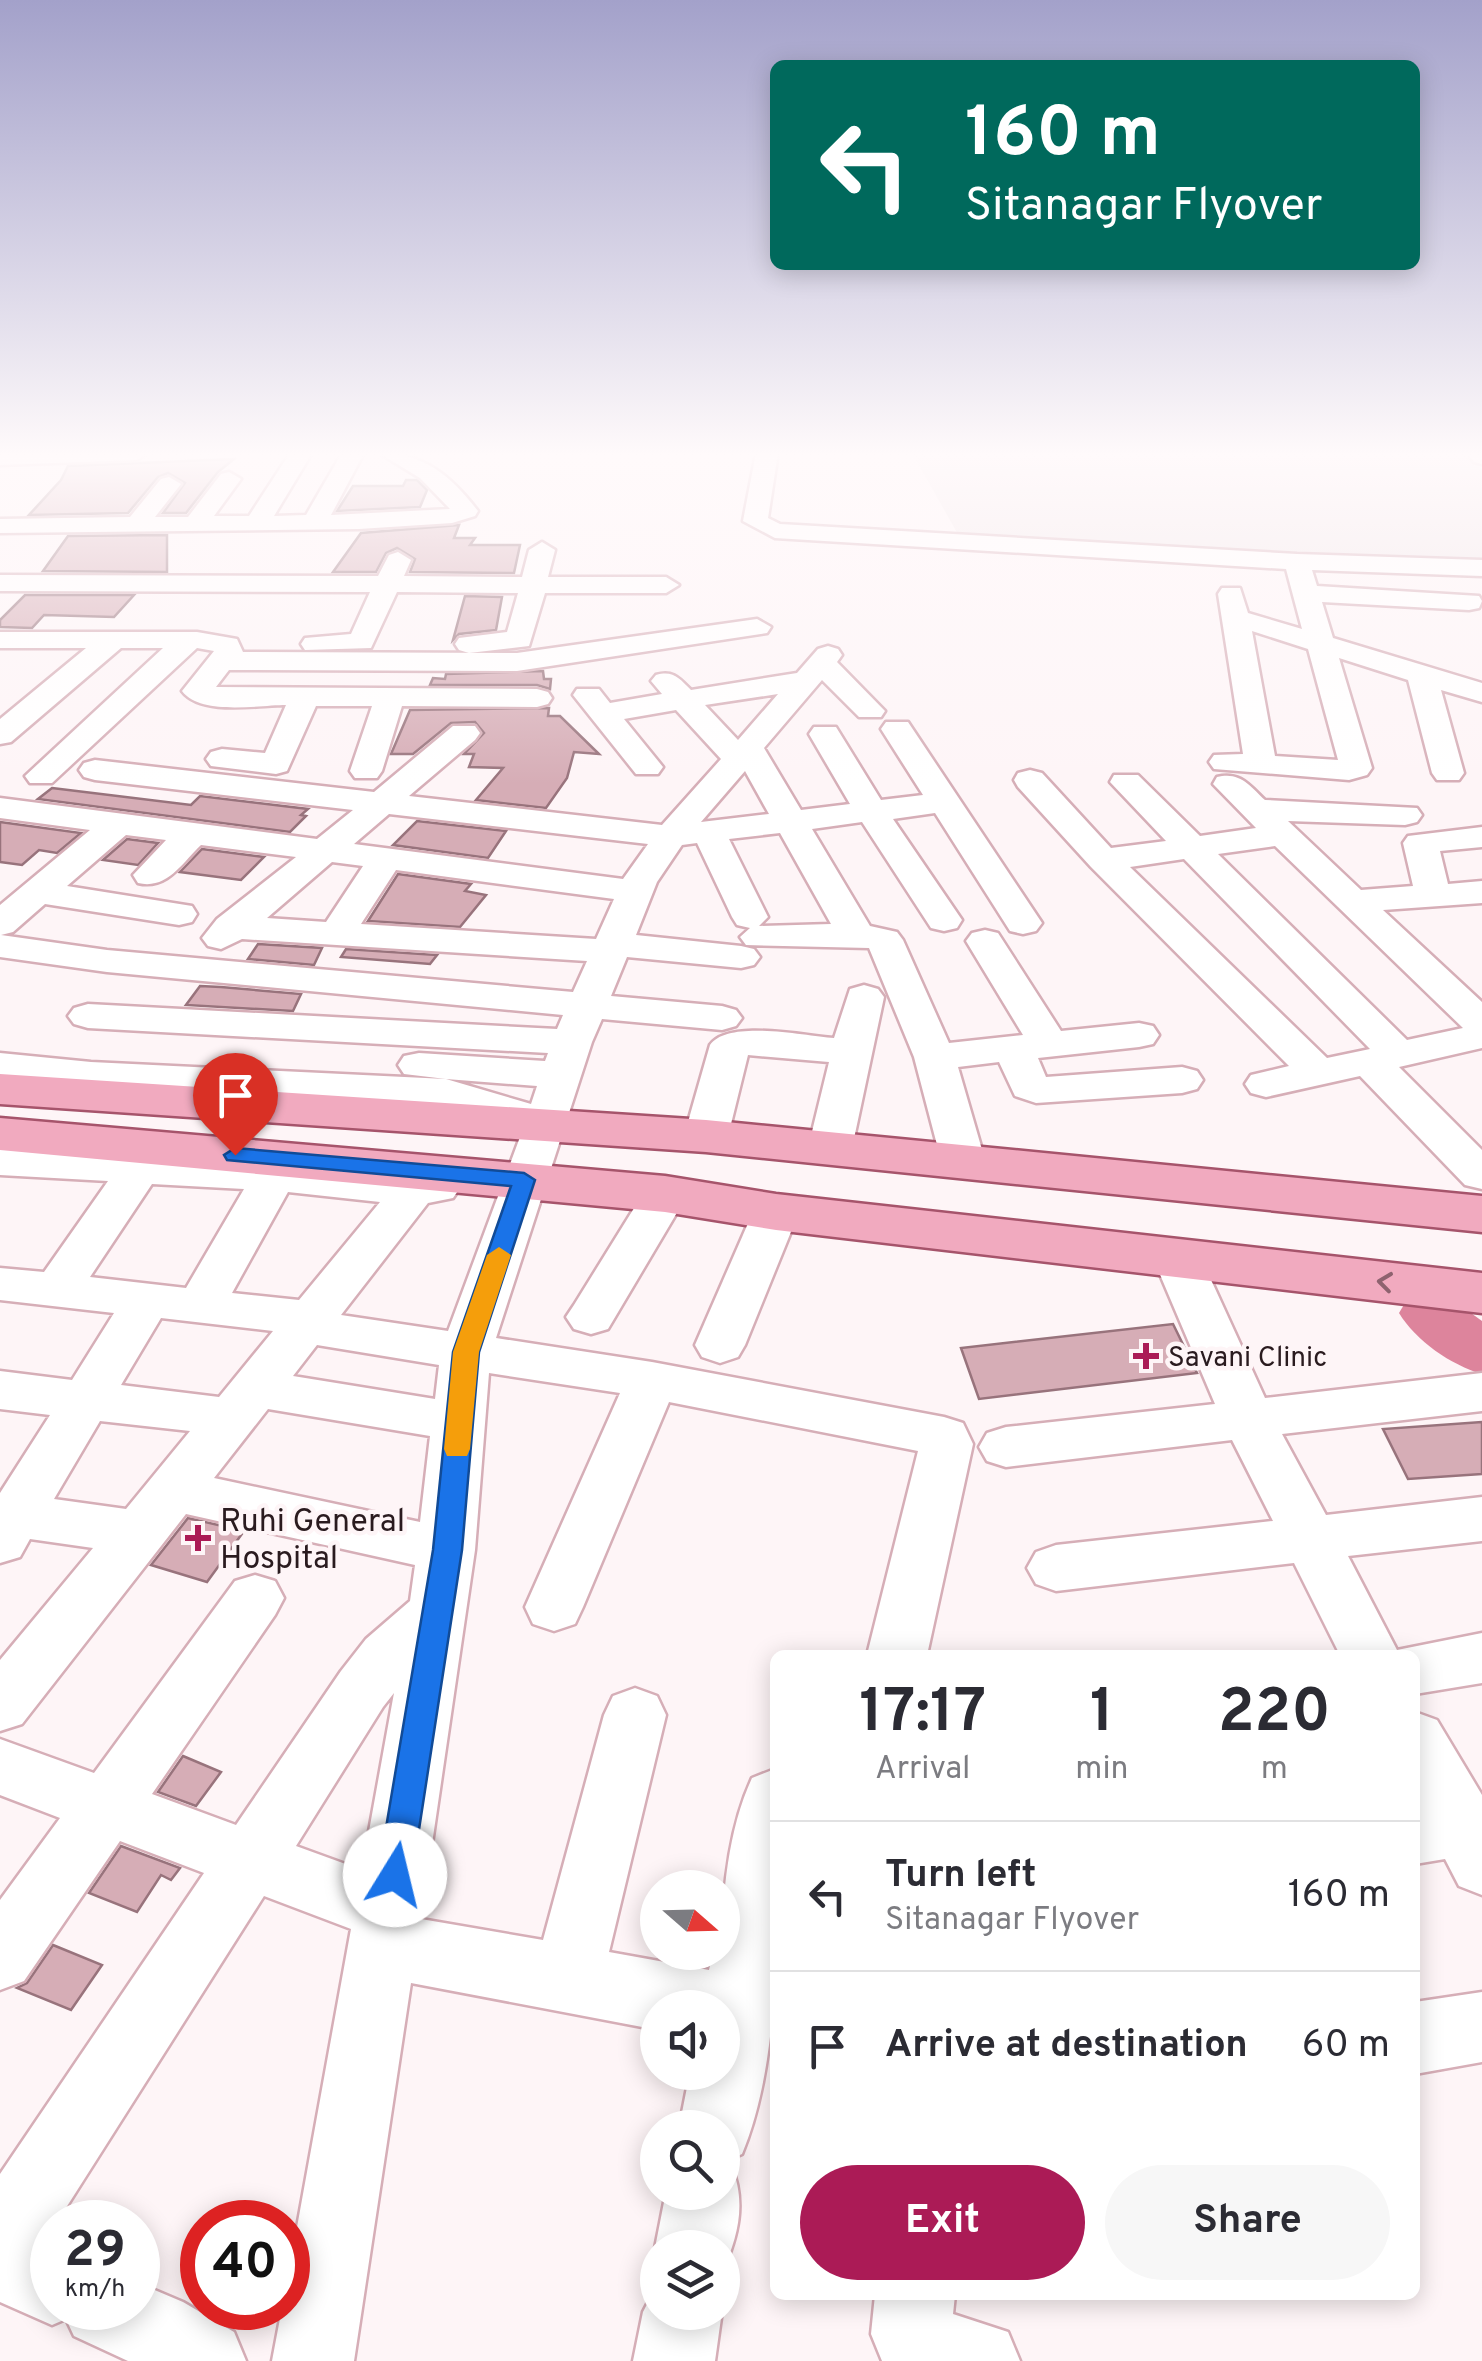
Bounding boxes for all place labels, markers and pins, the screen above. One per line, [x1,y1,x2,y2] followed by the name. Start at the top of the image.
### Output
[193,1053,278,1156] pin
[1168,1341,1327,1377] place label: Savani Clinic
[1133,1343,1159,1369] marker: Savani Clinic
[220,1503,405,1580] place label: Ruhi General Hospital
[185,1525,211,1551] marker: Ruhi General Hospital

